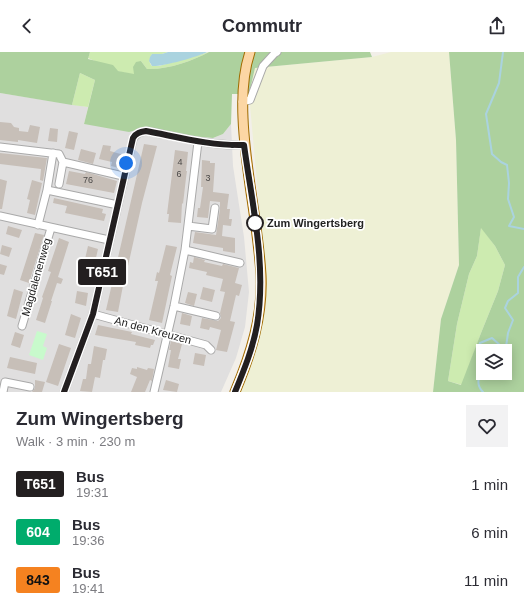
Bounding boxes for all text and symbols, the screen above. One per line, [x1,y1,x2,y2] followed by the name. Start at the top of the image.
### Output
[16,15,38,37] icon: back
[486,15,508,37] icon: share
[222,16,302,36] text: Commutr
[116,153,136,173] your location
[177,157,183,167] house number: 4
[176,169,182,179] house number: 6
[205,173,211,183] house number: 3
[83,175,93,185] house number: 76
[246,214,264,232] marker: Zum Wingertsberg
[267,217,364,229] place label: Zum Wingertsberg
[19,237,53,317] street label: Magdalenenweg
[74,259,130,285] line badge: T651
[86,264,118,280] text: T651
[113,314,193,346] street label: An den Kreuzen
[476,344,512,380] map controls
[476,344,512,380] button: layers
[466,405,508,447] button: heart
[16,408,184,429] text: Zum Wingertsberg
[16,434,135,449] text: Walk · 3 min · 230 m
[76,468,104,485] text: Bus
[24,476,56,492] text: T651
[471,476,508,493] text: 1 min
[76,485,108,500] text: 19:31
[72,516,100,533] text: Bus
[26,524,50,540] text: 604
[471,524,508,541] text: 6 min
[72,533,105,548] text: 19:36
[72,564,100,581] text: Bus
[26,572,50,588] text: 843
[464,572,508,589] text: 11 min
[72,581,105,596] text: 19:41

